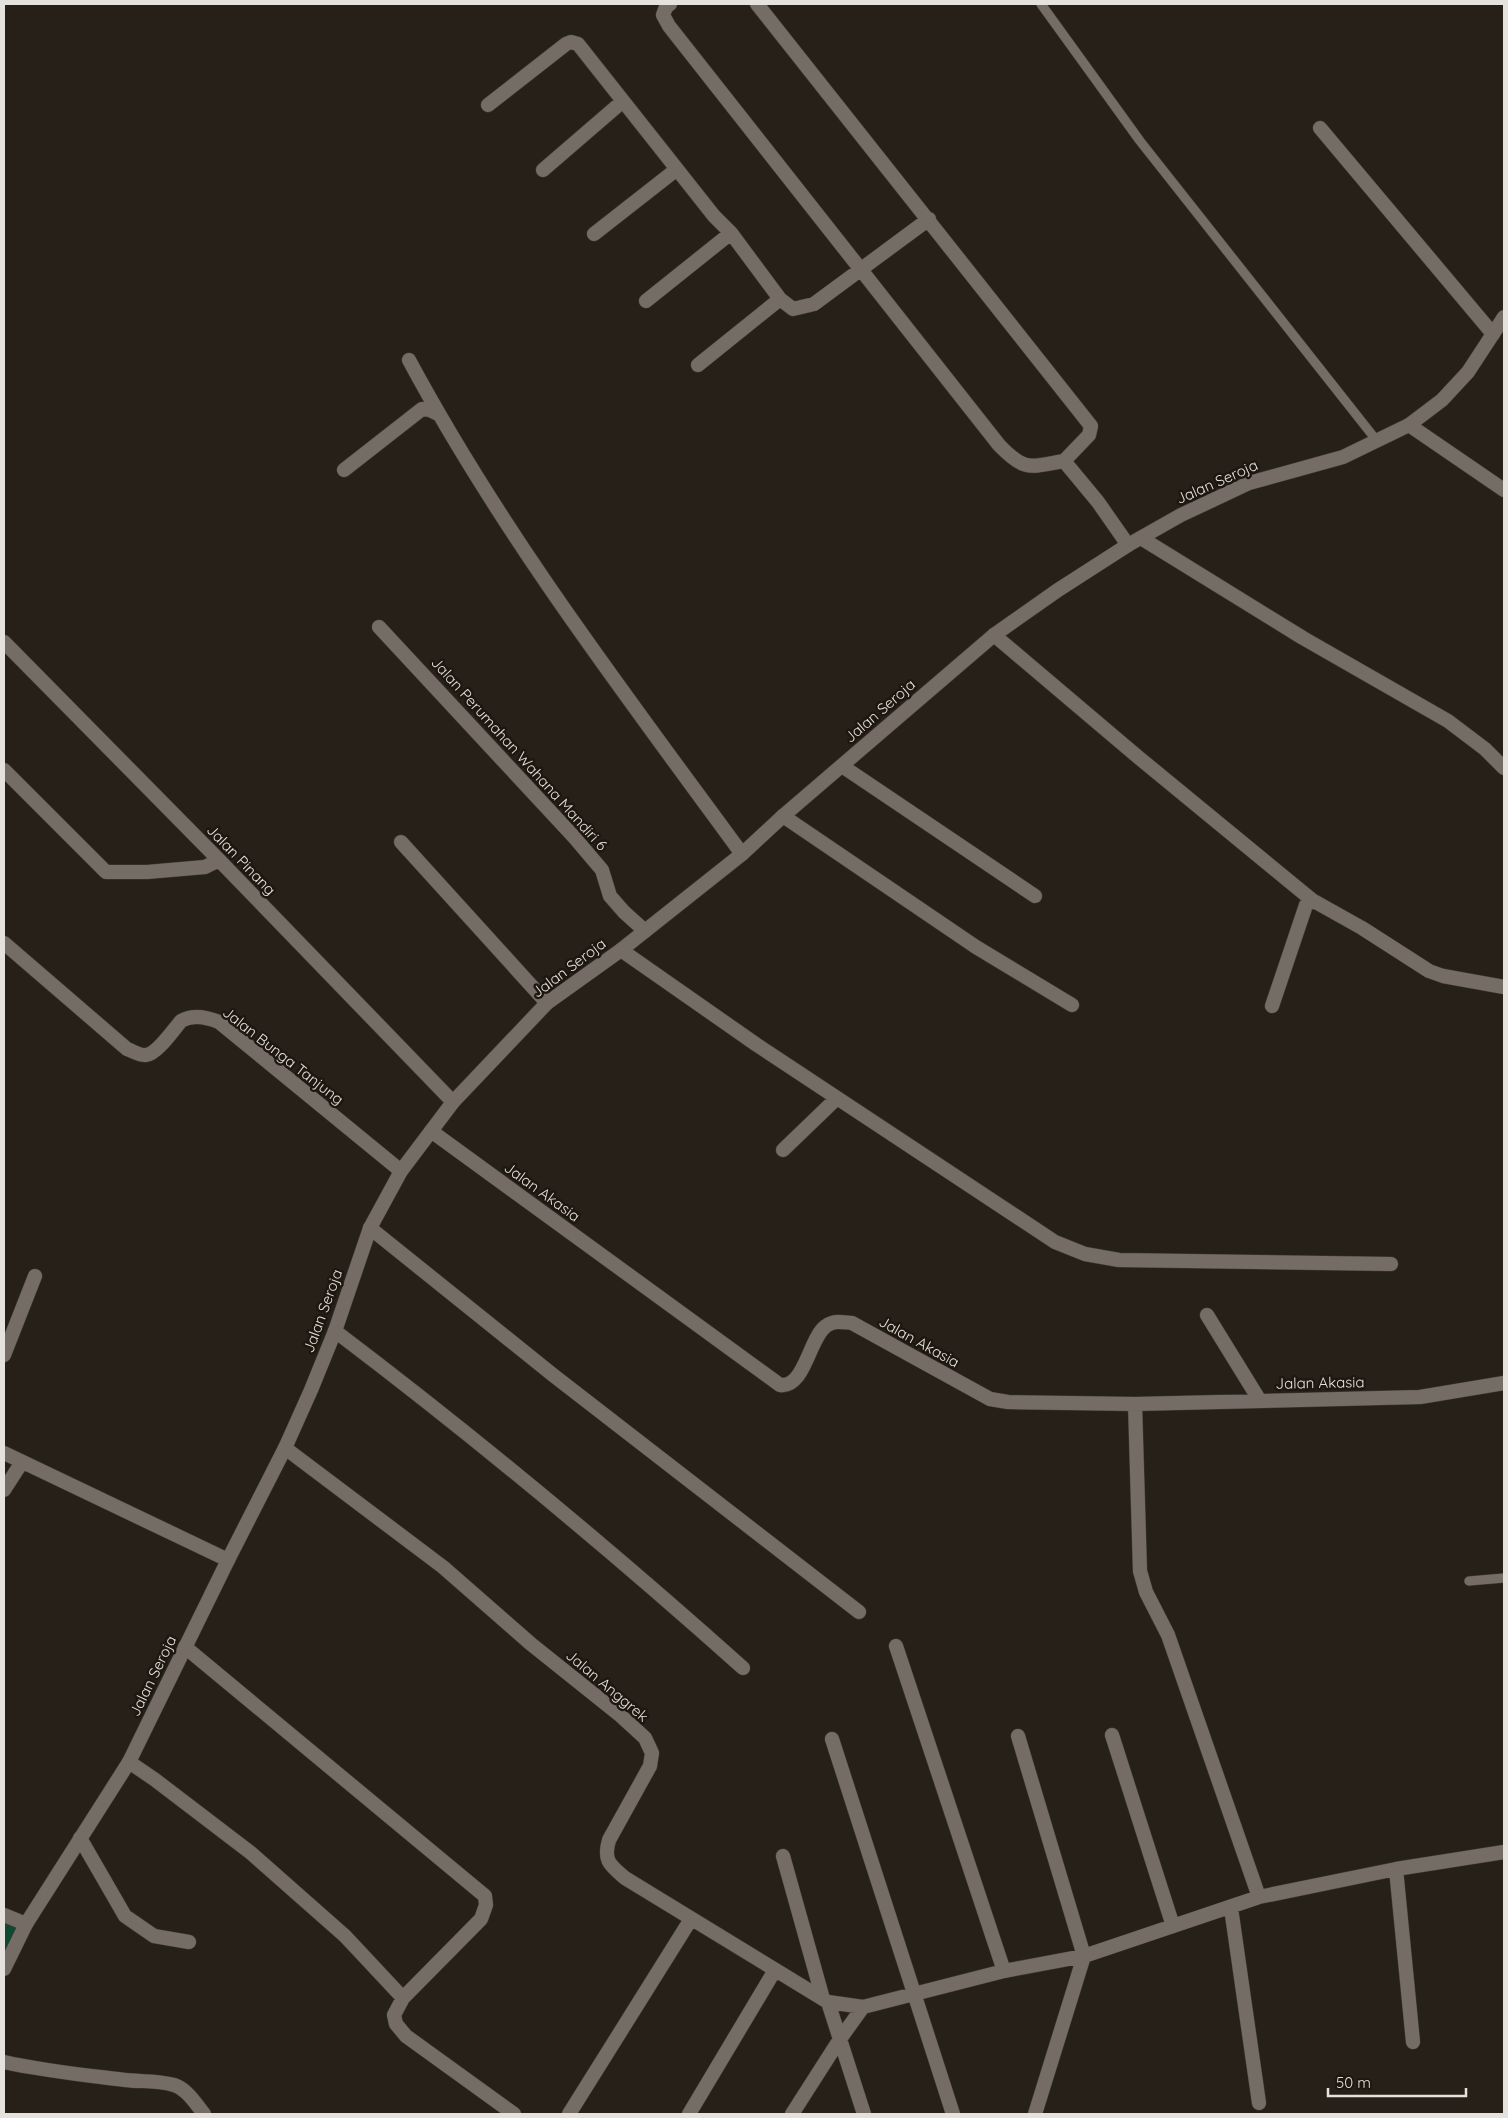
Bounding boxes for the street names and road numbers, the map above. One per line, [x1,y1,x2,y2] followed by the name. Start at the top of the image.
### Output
[1173,455,1261,508] street label: Jalan Seroja
[427,653,611,854] street label: Jalan Perumahan Wahana Mandiri 6
[840,675,919,747] street label: Jalan Seroja
[203,820,280,899] street label: Jalan Pinang
[528,934,609,1002] street label: Jalan Seroja
[219,1002,348,1109] street label: Jalan Bunga Tanjung
[501,1158,584,1225] street label: Jalan Akasia
[299,1266,346,1355] street label: Jalan Seroja
[876,1312,963,1371] street label: Jalan Akasia
[1275,1372,1365,1393] street label: Jalan Akasia
[125,1632,180,1719] street label: Jalan Seroja
[562,1646,653,1726] street label: Jalan Anggrek

